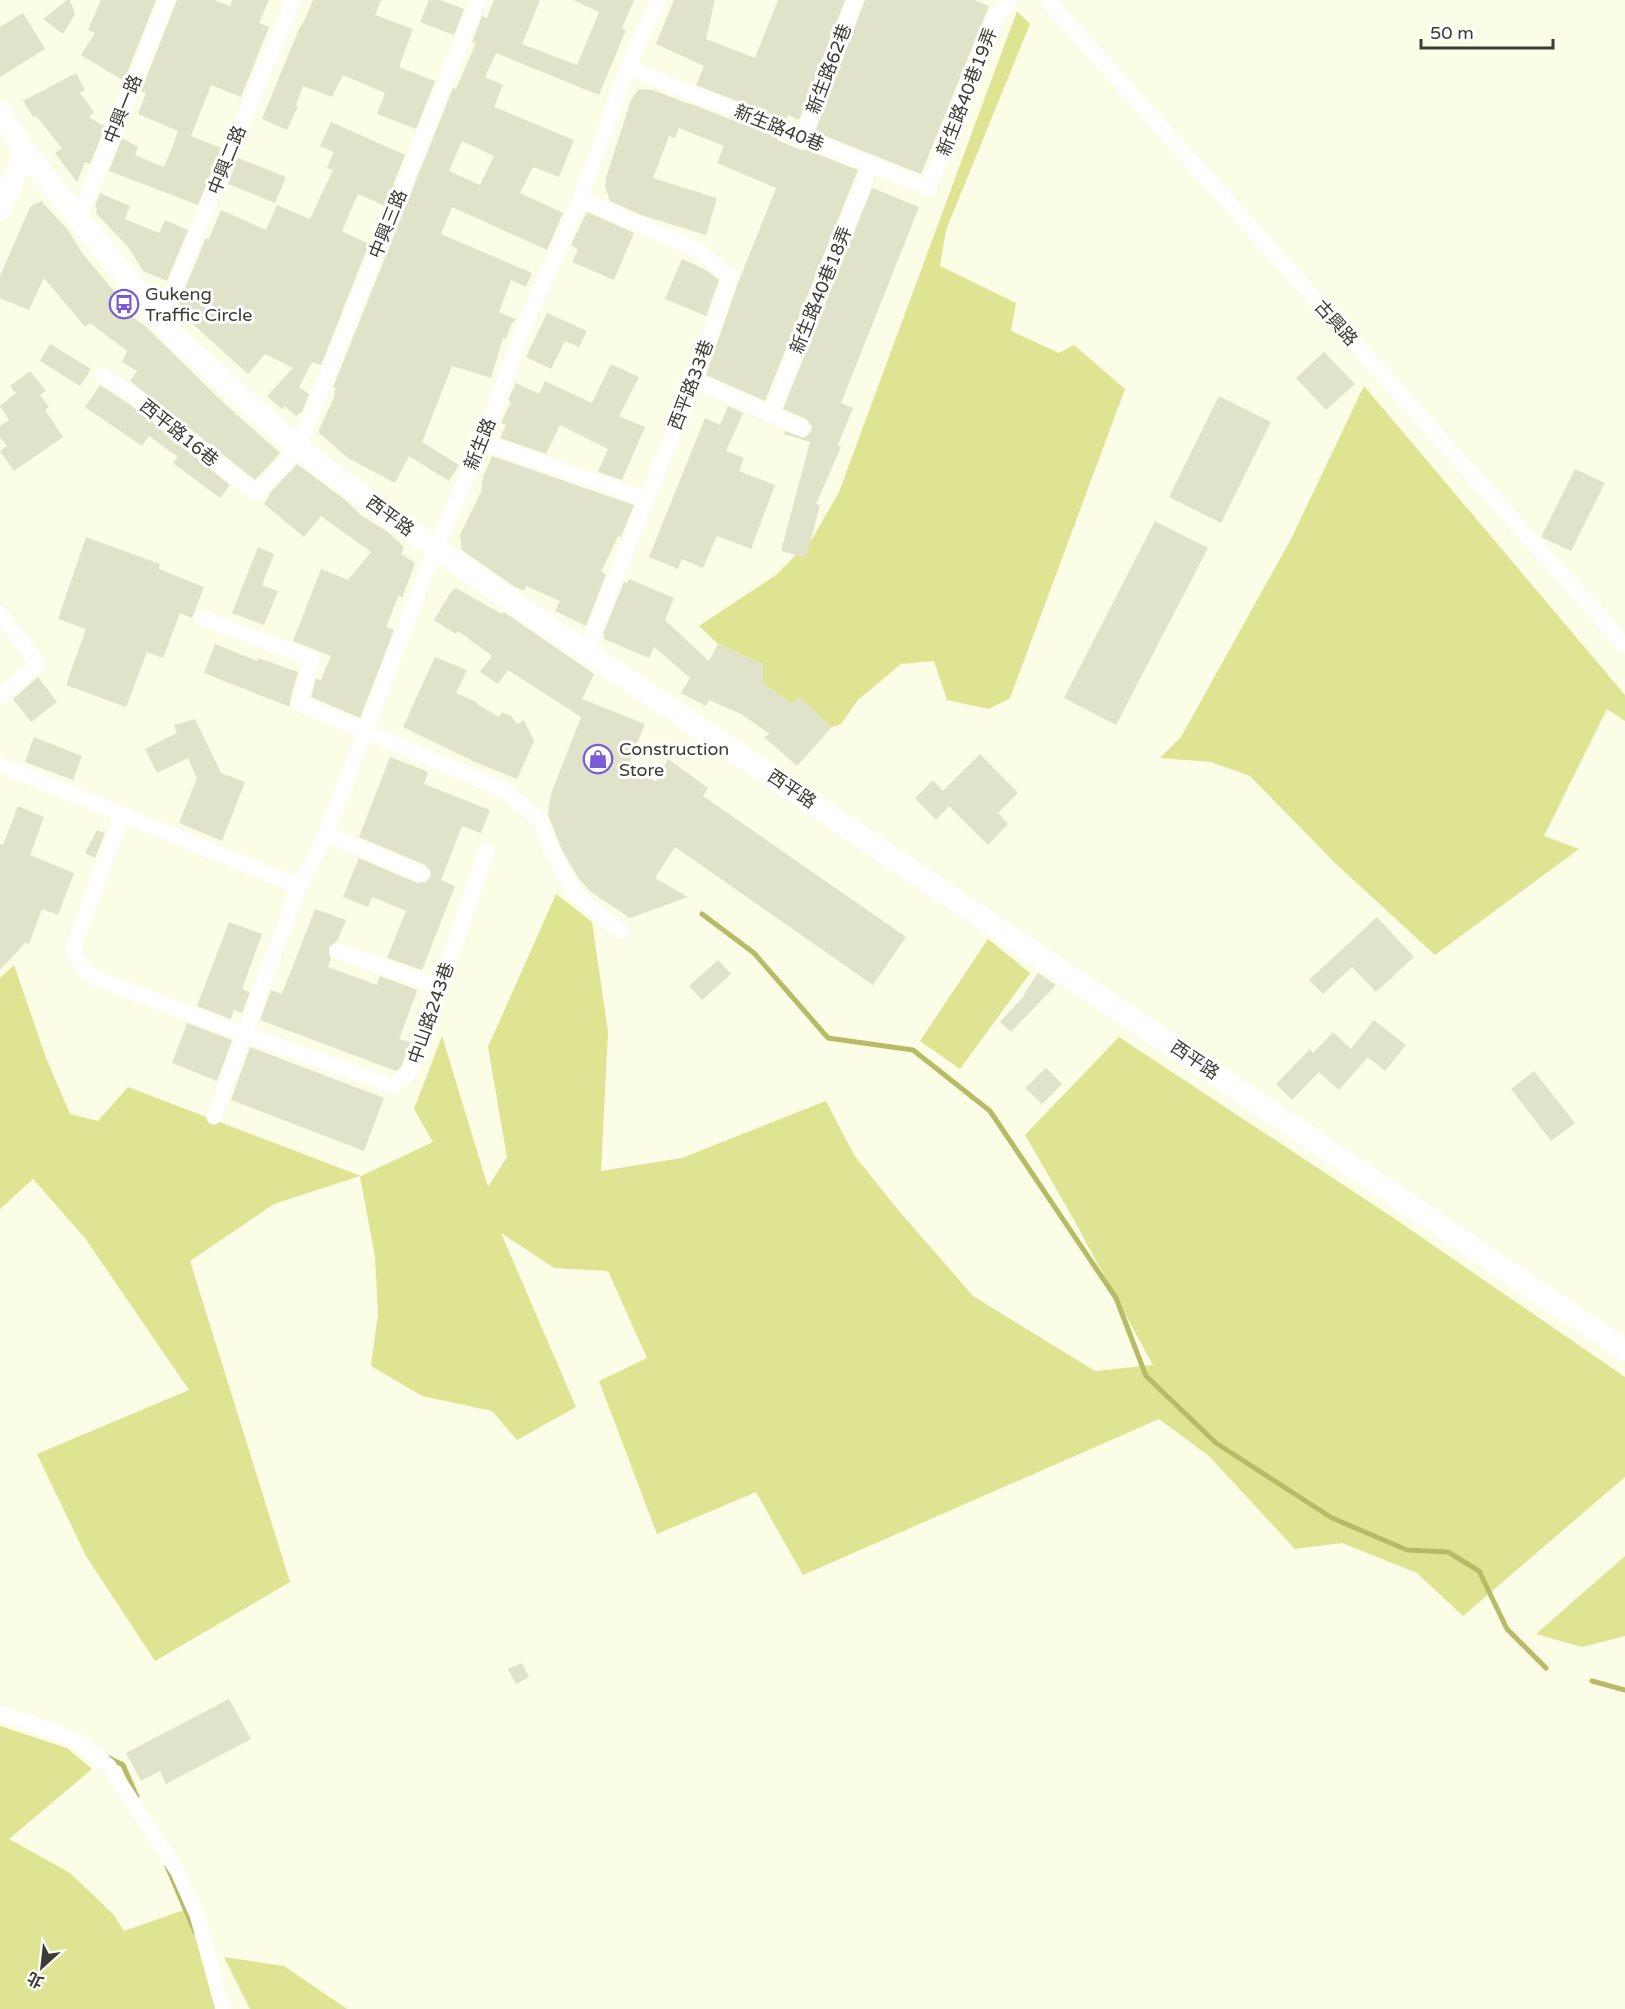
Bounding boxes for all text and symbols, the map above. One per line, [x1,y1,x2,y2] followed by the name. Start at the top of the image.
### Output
[1421,12,1553,50] scale bar
[802,21,856,117] street label: 新生路62巷
[1430,22,1474,44] text: 50 m
[933,25,1001,159] street label: 新生路40巷19弄
[99,72,147,146] street label: 中興一路
[731,100,827,156] street label: 新生路40巷
[203,123,251,197] street label: 中興二路
[364,187,412,261] street label: 中興三路
[785,223,857,357] street label: 新生路40巷18弄
[145,283,252,326] place label: Gukeng Traffic Circle
[108,288,140,320] bus stop icon: Gukeng Traffic Circle
[1310,296,1362,350] street label: 古興路
[664,337,718,433] street label: 西平路33巷
[135,395,223,471] street label: 西平路16巷
[460,415,500,473] street label: 新生路
[362,491,418,541] street label: 西平路
[619,738,729,781] place label: Construction Store
[582,743,614,775] shop icon: Construction Store
[763,765,821,813] street label: 西平路
[403,959,459,1067] street label: 中山路243巷
[1166,1036,1224,1084] street label: 西平路
[12,1937,72,1997] north arrow
[24,1967,47,1992] text: 北

